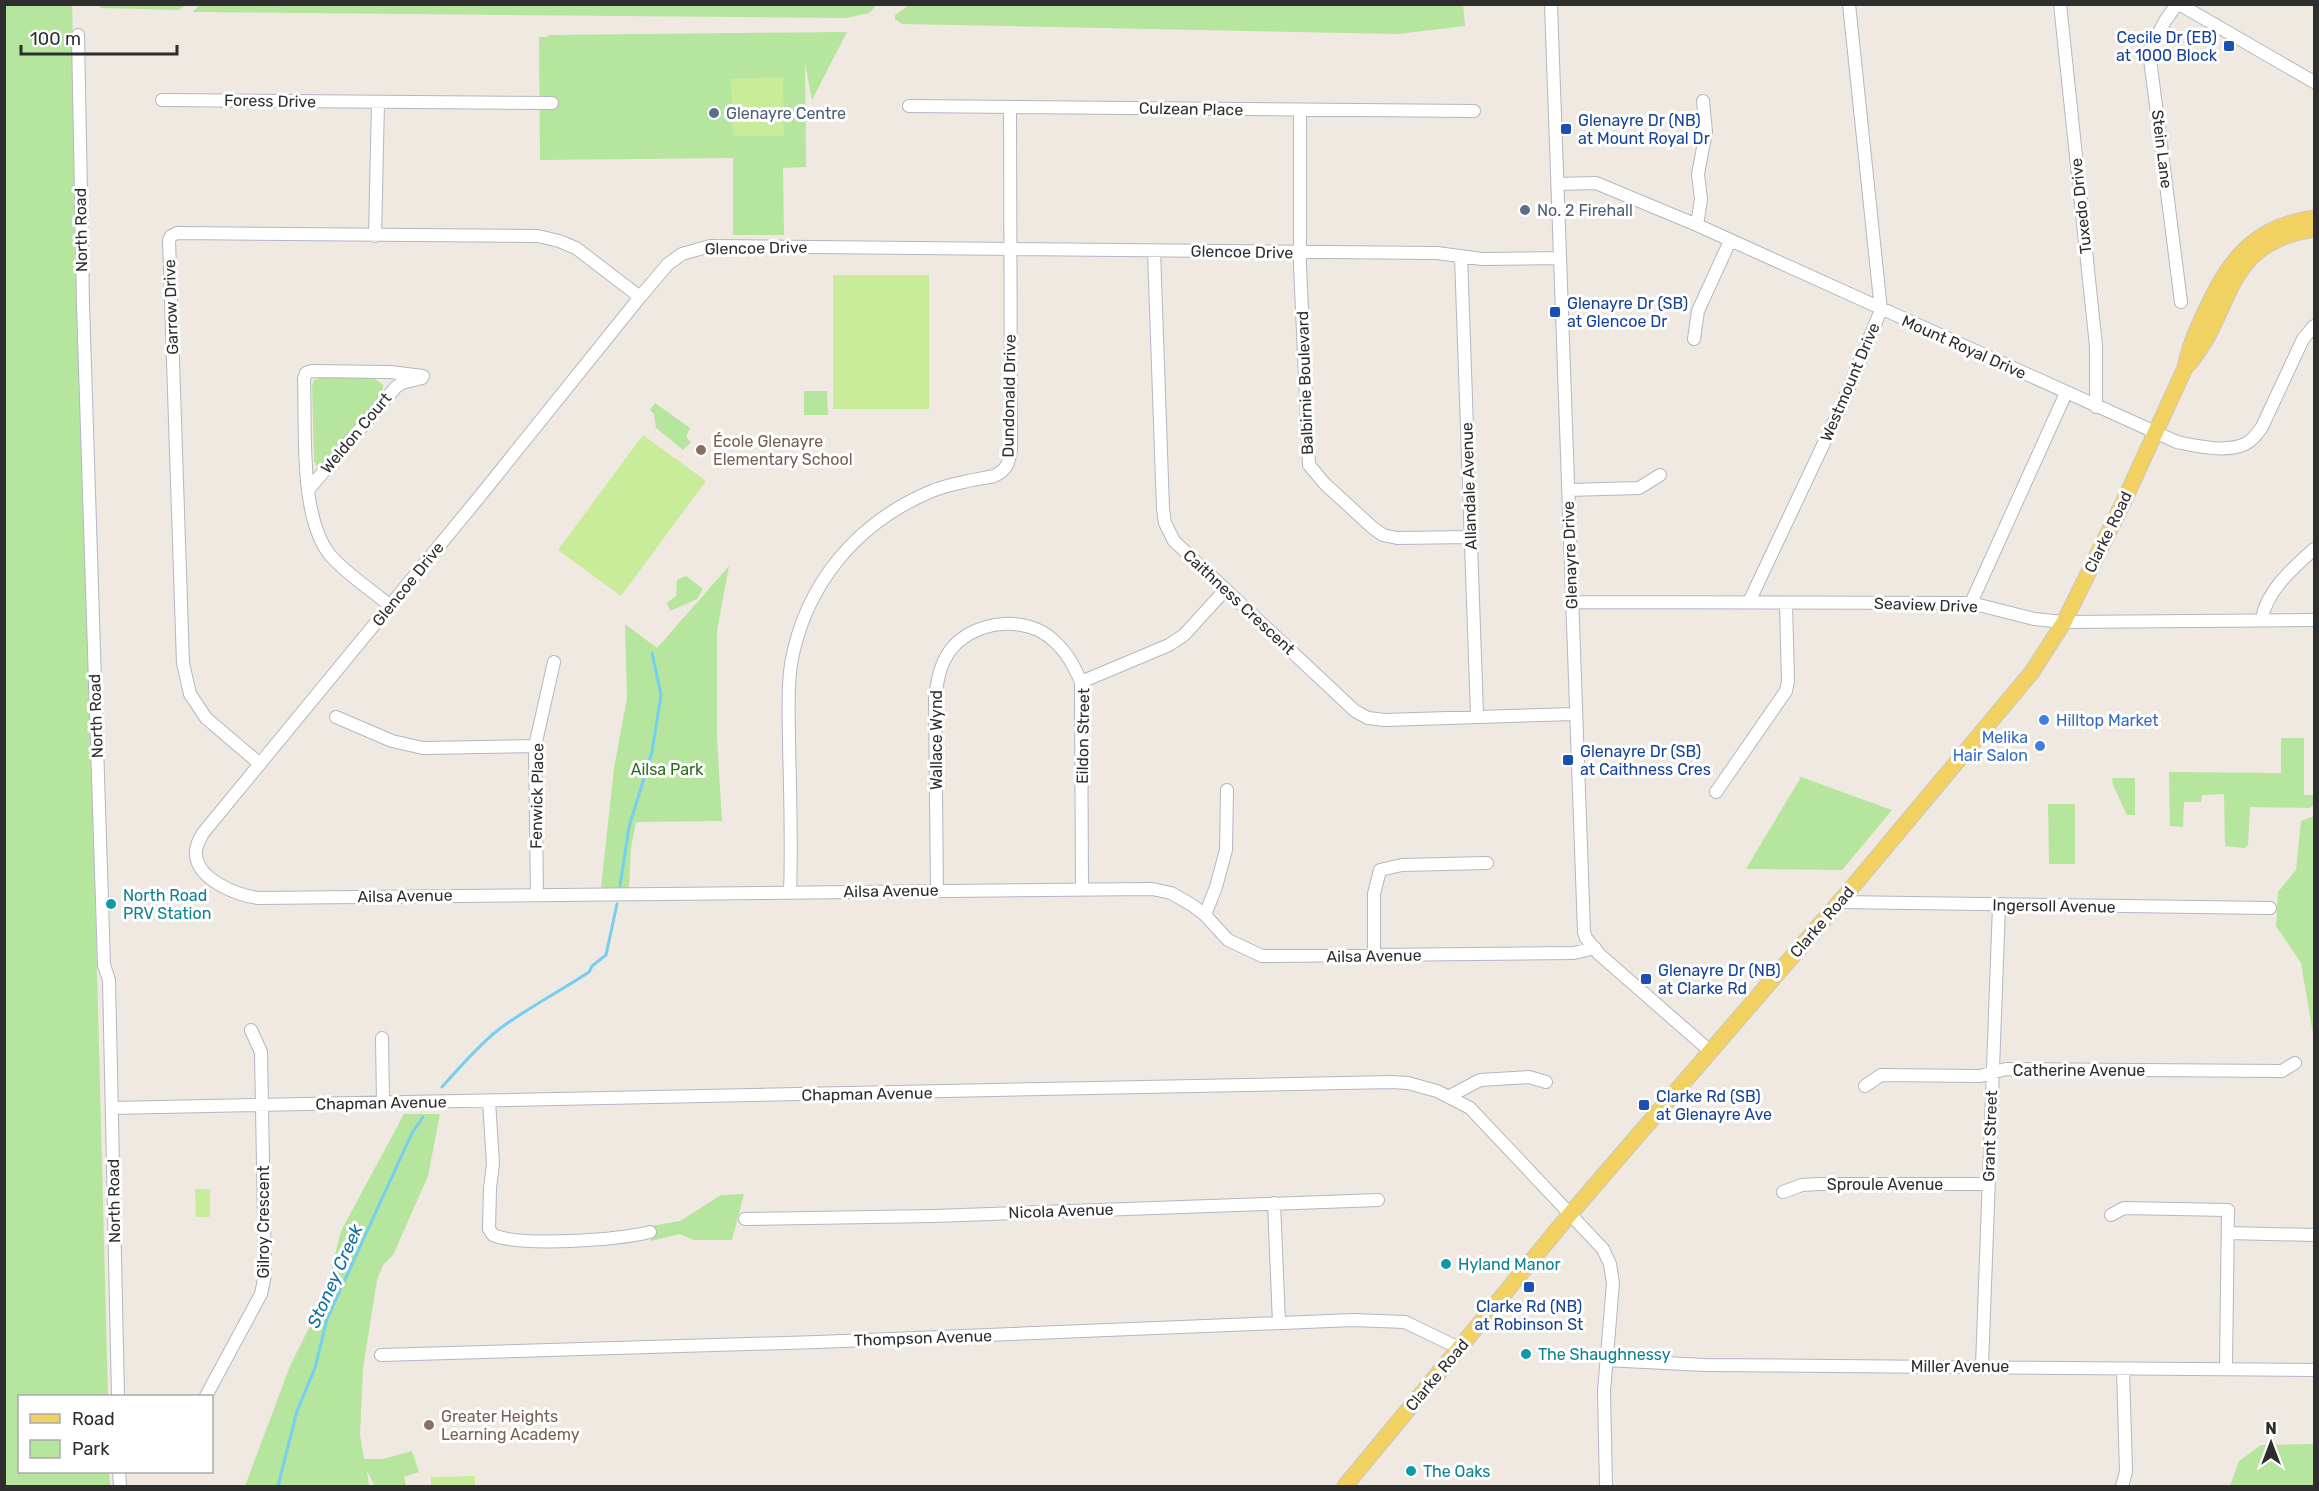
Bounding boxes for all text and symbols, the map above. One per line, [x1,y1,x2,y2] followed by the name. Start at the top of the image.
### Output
[21,18,177,56] scale bar
[30,28,81,50] text: 100 m
[2116,28,2218,65] place label: Cecile Dr (EB) at 1000 Block
[2222,39,2236,53] marker: Cecile Dr (EB) at 1000 Block
[224,91,316,111] street label: Foress Drive
[1139,99,1243,119] street label: Culzean Place
[726,104,846,123] place label: Glenayre Centre
[707,106,721,120] marker: Glenayre Centre
[2148,109,2176,189] street label: Stein Lane
[1578,111,1710,148] place label: Glenayre Dr (NB) at Mount Royal Dr
[1559,122,1573,136] marker: Glenayre Dr (NB) at Mount Royal Dr
[2067,157,2095,255] street label: Tuxedo Drive
[71,188,91,272] street label: North Road
[1537,201,1633,220] place label: No. 2 Firehall
[1518,203,1532,217] marker: No. 2 Firehall
[704,238,808,258] street label: Glencoe Drive
[1190,242,1294,262] street label: Glencoe Drive
[160,259,182,355] street label: Garrow Drive
[1567,294,1688,331] place label: Glenayre Dr (SB) at Glencoe Dr
[1548,305,1562,319] marker: Glenayre Dr (SB) at Glencoe Dr
[1293,311,1317,455] street label: Balbirnie Boulevard
[1899,311,2029,383] street label: Mount Royal Drive
[1816,320,1884,444] street label: Westmount Drive
[998,334,1020,458] street label: Dundonald Drive
[317,389,395,477] street label: Weldon Court
[1457,422,1481,550] street label: Allandale Avenue
[713,432,853,469] place label: École Glenayre Elementary School
[694,443,708,457] marker: École Glenayre Elementary School
[2080,488,2136,576] street label: Clarke Road
[1559,501,1581,609] street label: Glenayre Drive
[368,538,448,630] street label: Glencoe Drive
[1179,545,1299,659] street label: Caithness Crescent
[1874,594,1978,616] street label: Seaview Drive
[85,674,107,758] street label: North Road
[1073,688,1093,784] street label: Eildon Street
[927,690,946,790] street label: Wallace Wynd
[2056,711,2159,730] place label: Hilltop Market
[2037,713,2051,727] marker: Hilltop Market
[1953,728,2028,765] place label: Melika Hair Salon
[2033,739,2047,753] marker: Melika Hair Salon
[1580,742,1711,779] place label: Glenayre Dr (SB) at Caithness Cres
[527,743,547,849] street label: Fenwick Place
[1561,753,1575,767] marker: Glenayre Dr (SB) at Caithness Cres
[631,760,704,779] park label: Ailsa Park
[843,881,939,901] street label: Ailsa Avenue
[1786,883,1858,961] street label: Clarke Road
[123,886,211,923] place label: North Road PRV Station
[357,886,453,906] street label: Ailsa Avenue
[1992,895,2116,917] street label: Ingersoll Avenue
[104,897,118,911] marker: North Road PRV Station
[1326,946,1422,966] street label: Ailsa Avenue
[1658,961,1781,998] place label: Glenayre Dr (NB) at Clarke Rd
[1639,972,1653,986] marker: Glenayre Dr (NB) at Clarke Rd
[2013,1061,2145,1080] street label: Catherine Avenue
[801,1083,933,1105] street label: Chapman Avenue
[1656,1087,1772,1124] place label: Clarke Rd (SB) at Glenayre Ave
[1979,1090,2001,1182] street label: Grant Street
[315,1092,447,1114] street label: Chapman Avenue
[1637,1098,1651,1112] marker: Clarke Rd (SB) at Glenayre Ave
[104,1159,124,1243] street label: North Road
[254,1165,273,1279] street label: Gilroy Crescent
[1827,1175,1943,1194] street label: Sproule Avenue
[1008,1200,1114,1222] street label: Nicola Avenue
[302,1220,368,1331] water label: Stoney Creek
[1458,1255,1561,1274] place label: Hyland Manor
[1439,1257,1453,1271] marker: Hyland Manor
[1522,1280,1536,1294] marker: Clarke Rd (NB) at Robinson St
[1475,1297,1583,1334] place label: Clarke Rd (NB) at Robinson St
[854,1326,992,1350] street label: Thompson Avenue
[1401,1335,1473,1415] street label: Clarke Road
[1538,1345,1671,1364] place label: The Shaughnessy
[1519,1347,1533,1361] marker: The Shaughnessy
[1911,1357,2009,1376] street label: Miller Avenue
[18,1395,213,1473] legend
[441,1407,580,1444] place label: Greater Heights Learning Academy
[72,1408,115,1430] text: Road
[2241,1413,2301,1473] north arrow
[422,1418,436,1432] marker: Greater Heights Learning Academy
[2265,1419,2277,1438] text: N
[72,1438,110,1460] text: Park
[1423,1462,1491,1481] place label: The Oaks
[1404,1464,1418,1478] marker: The Oaks

